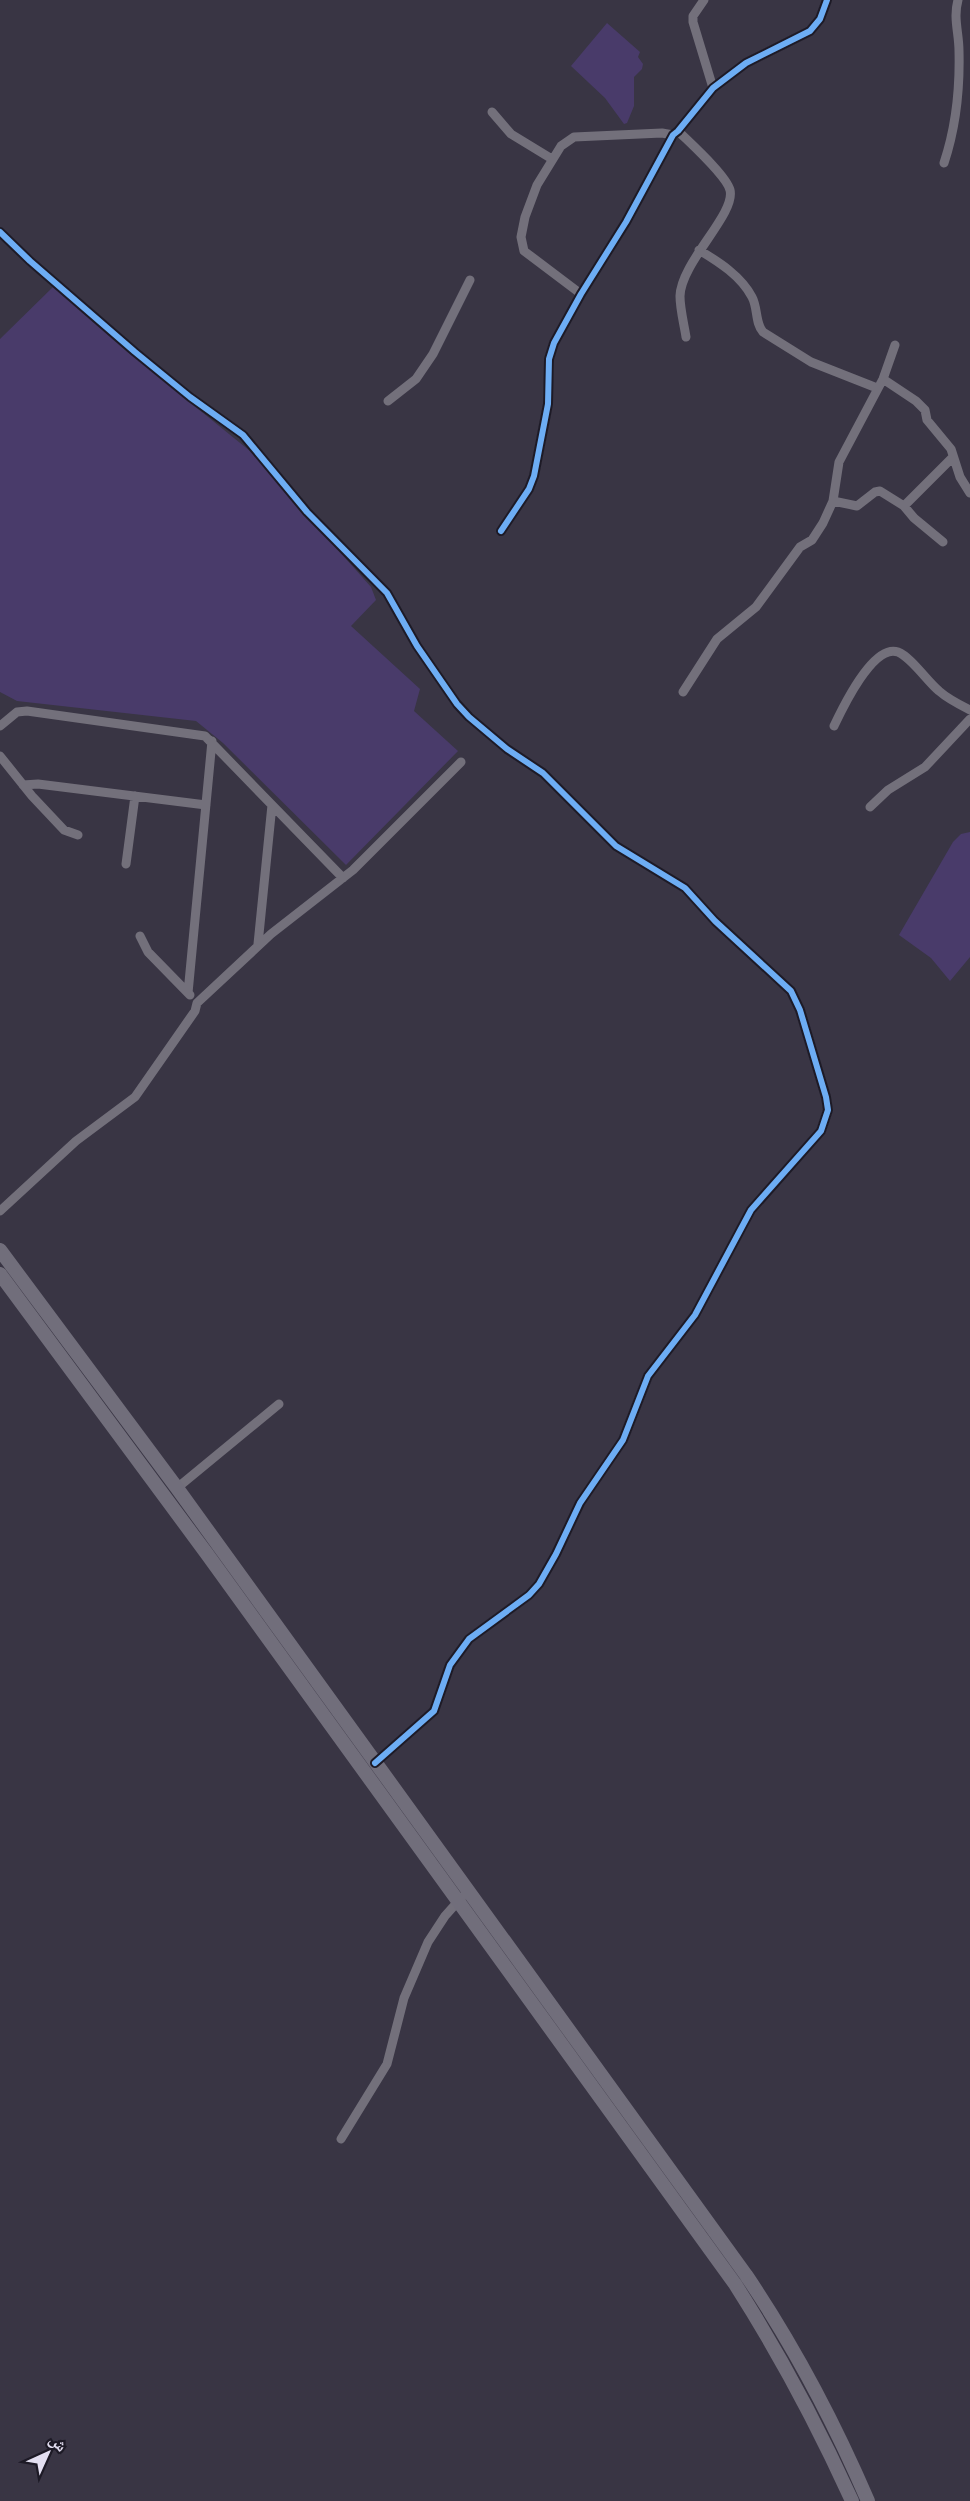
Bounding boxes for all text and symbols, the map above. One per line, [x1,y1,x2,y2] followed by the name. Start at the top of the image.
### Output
[18,2423,78,2483] north arrow
[45,2429,72,2456] text: ش

